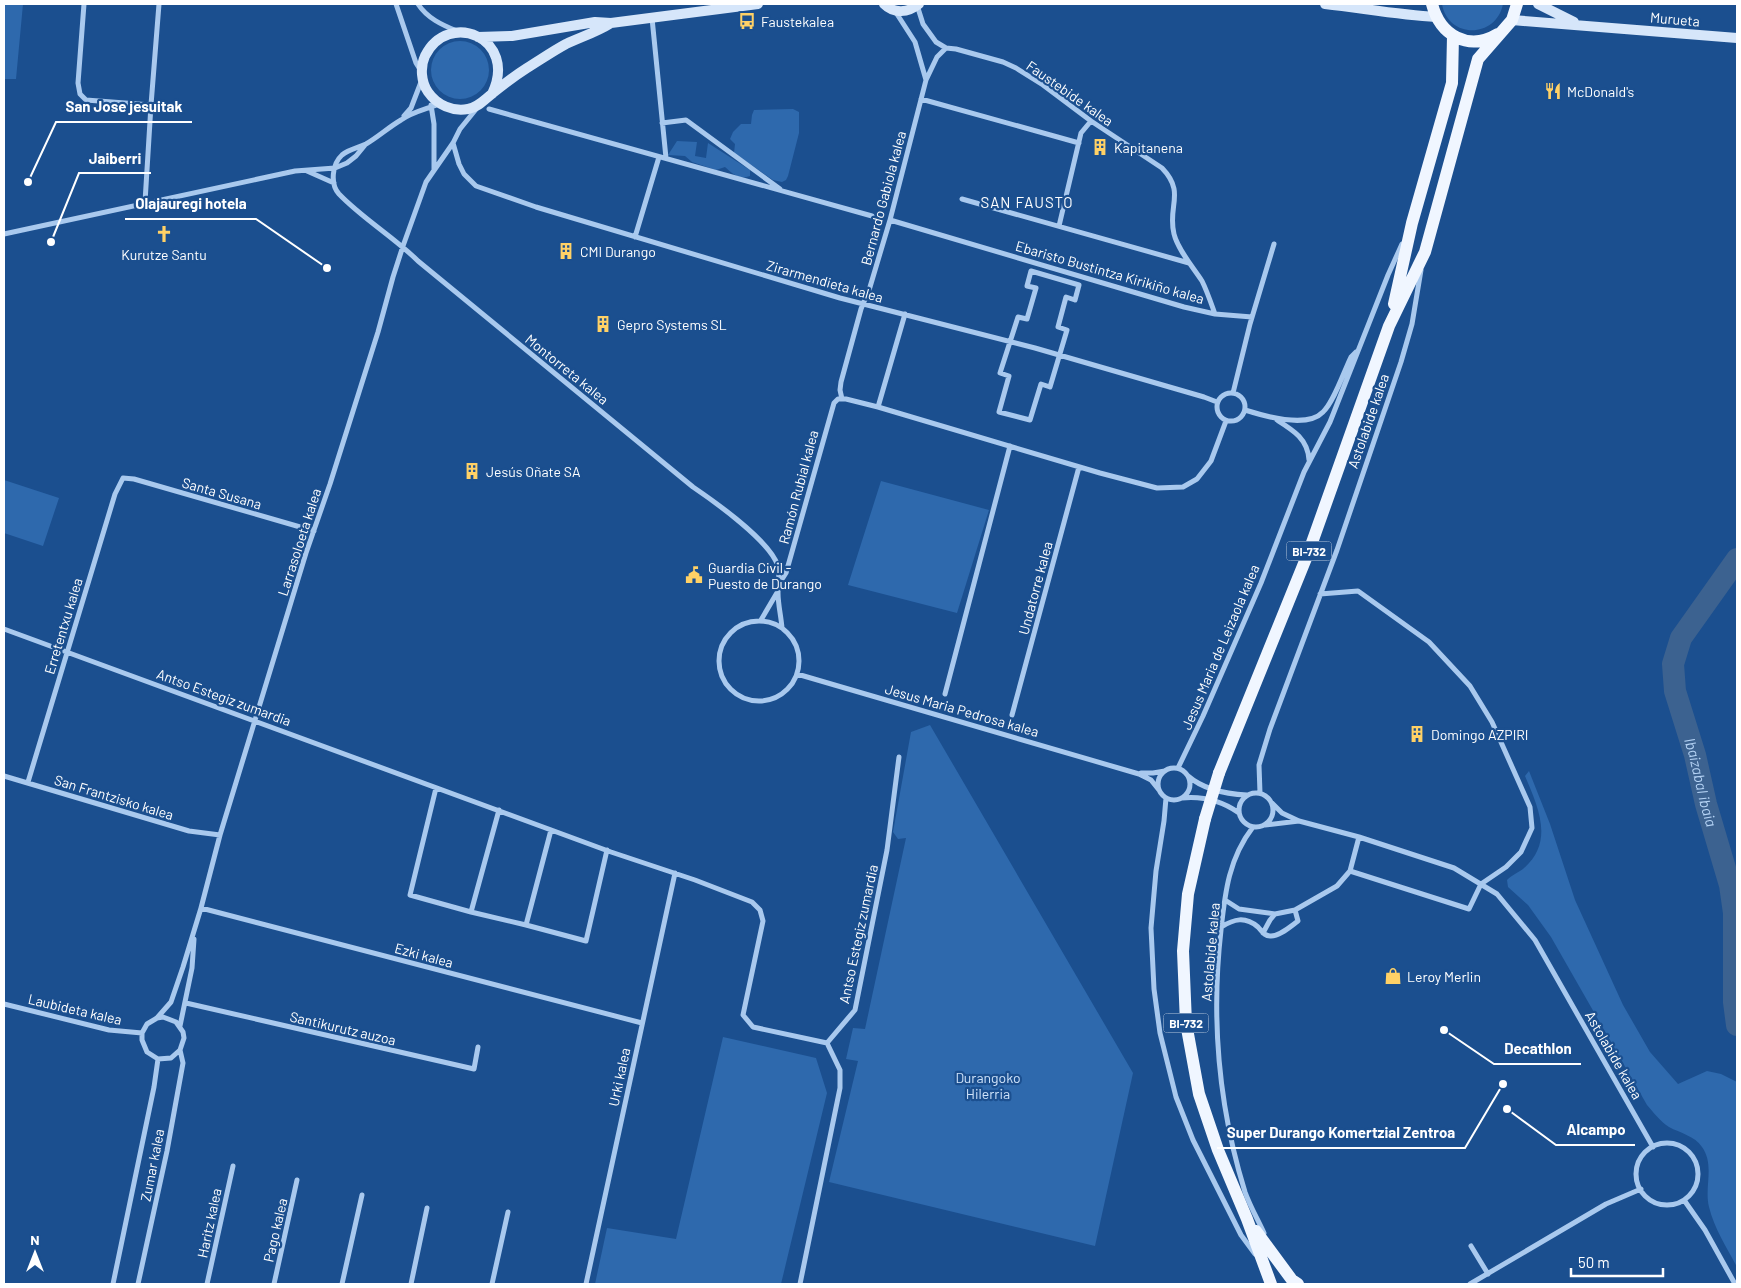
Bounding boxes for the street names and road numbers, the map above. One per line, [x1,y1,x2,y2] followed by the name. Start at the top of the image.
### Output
[1649,8,1701,30] street label: Murueta
[1023,57,1117,129] street label: Faustebide kalea
[857,129,909,267] street label: Bernardo Gabiola kalea
[1014,237,1206,307] street label: Ebaristo Bustintza Kirikiño kalea
[765,256,885,306] street label: Zirarmendieta kalea
[522,330,612,408] street label: Montorreta kalea
[1344,371,1392,471] street label: Astolabide kalea
[775,428,821,546] street label: Ramón Rubial kalea
[180,474,264,512] street label: Santa Susana
[274,486,324,598] street label: Larrasoloeta kalea
[1014,539,1056,637] street label: Undatorre kalea
[1286,542,1332,560] road number: BI-732
[1177,562,1263,732] street label: Jesus Maria de Leizaola kalea
[40,576,86,676] street label: Erretentxu kalea
[154,665,294,729] street label: Antso Estegiz zumardia
[883,680,1041,740] street label: Jesus Maria Pedrosa kalea
[52,771,176,823] street label: San Frantzisko kalea
[835,863,881,1005] street label: Antso Estegiz zumardia
[1197,902,1223,1002] street label: Astolabide kalea
[393,939,455,971] street label: Ezki kalea
[26,990,124,1028] street label: Laubideta kalea
[288,1008,398,1048] street label: Santikurutz auzoa
[1582,1008,1646,1102] street label: Astolabide kalea
[1164,1014,1208,1032] road number: BI-732
[605,1046,633,1108] street label: Urki kalea
[137,1127,167,1203] street label: Zumar kalea
[193,1187,225,1259] street label: Haritz kalea
[259,1196,291,1264] street label: Pago kalea

